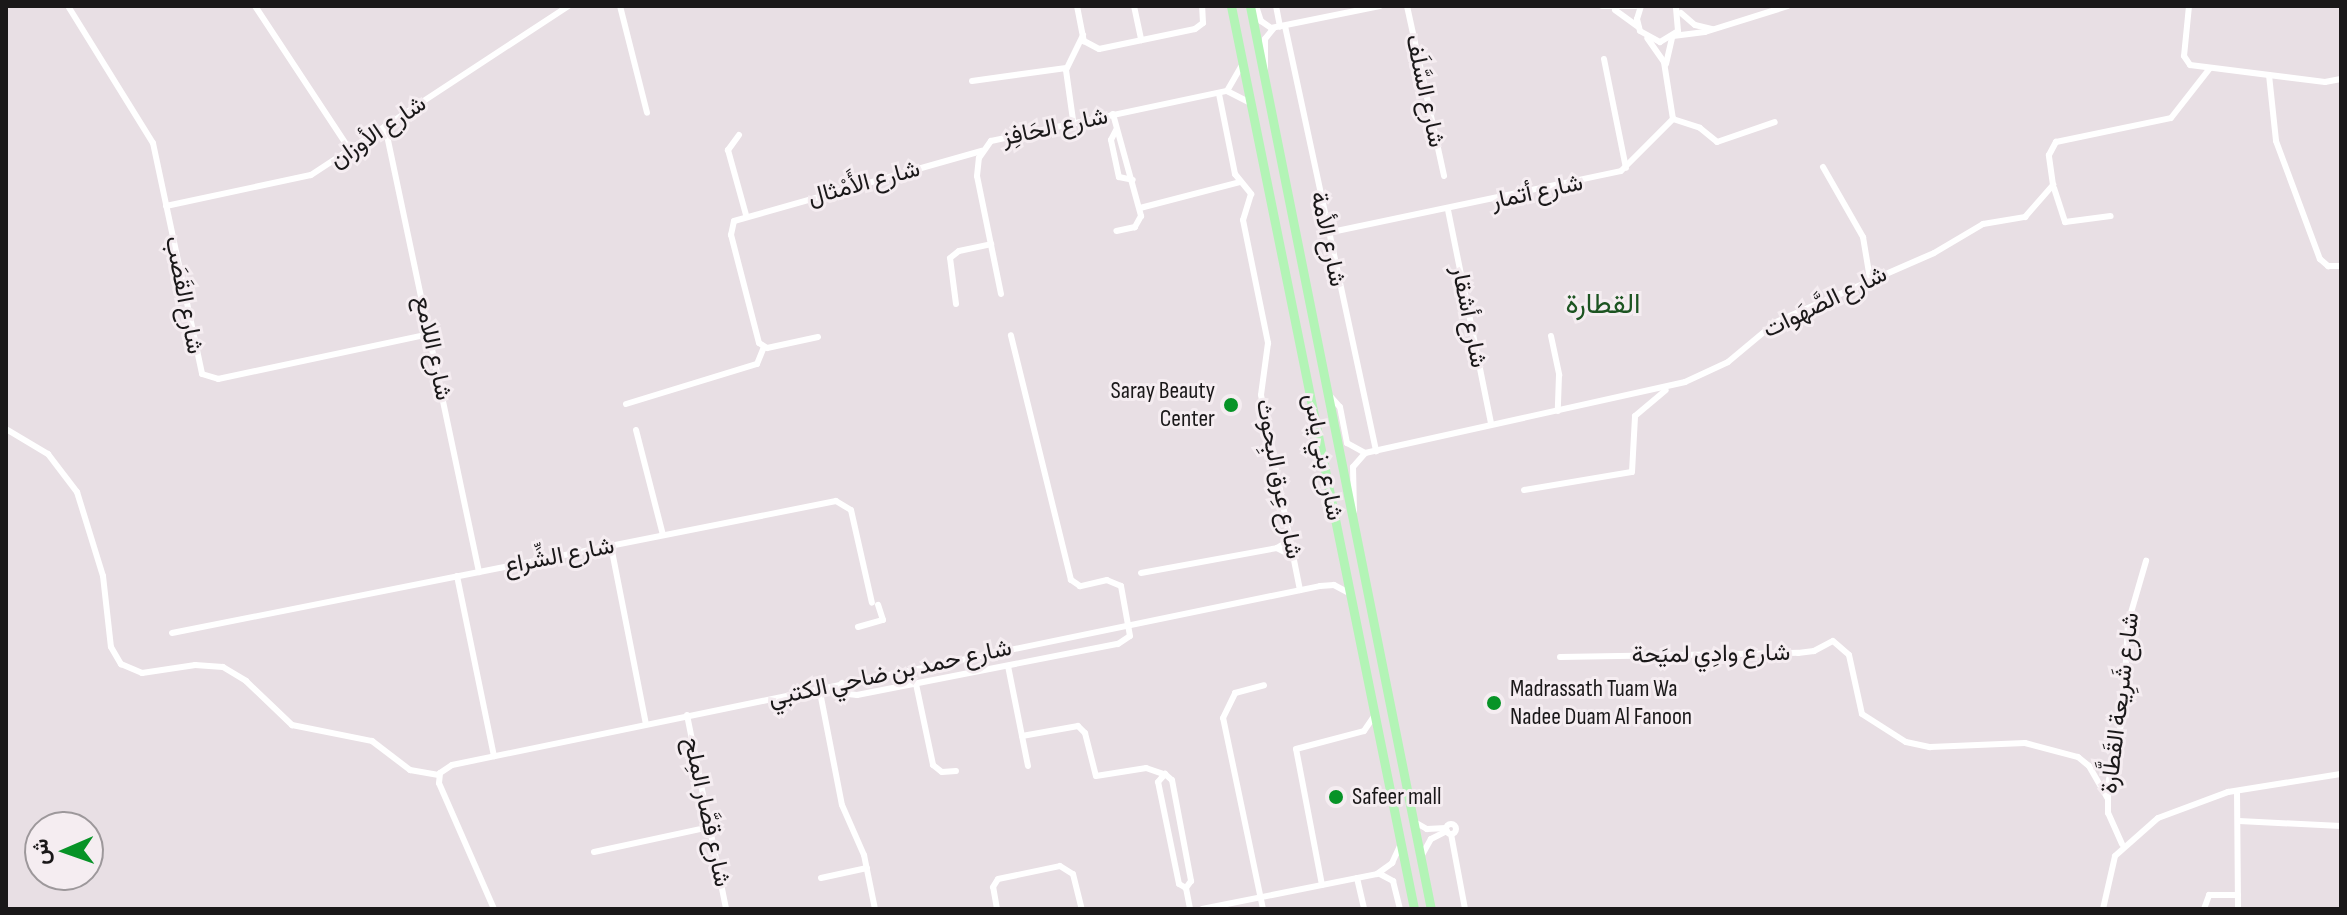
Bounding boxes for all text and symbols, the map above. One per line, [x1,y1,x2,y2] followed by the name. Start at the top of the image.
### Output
[1399,32,1451,150] street label: شارع السَّلَف
[324,89,432,175] street label: شارع الأوزان
[999,102,1111,152] street label: شارع الحَافِز
[805,154,923,212] street label: شارع الأَمْثال
[1488,168,1586,216] street label: شارع أتمار
[1304,189,1352,289] street label: شارع الأمة
[158,234,210,356] street label: شارع القَصَب
[1758,260,1892,344] street label: شارع الصَّهَوات
[1445,264,1493,370] street label: شارع أشقار
[1565,288,1641,322] district label: القطارة
[408,293,458,403] street label: شارع اللامع
[1111,377,1215,433] place label: Saray Beauty Center
[1297,391,1349,523] street label: شارع بني ياس
[1222,396,1240,414] marker: Saray Beauty Center
[1249,397,1309,561] street label: شارع عِرق البِحوث
[501,531,617,581] street label: شارع الشِّراع
[2095,611,2145,795] street label: شارع شَرِيعة القَطَّارة
[766,633,1014,713] street label: شارع حمد بن ضاحي الكتبي
[1631,638,1791,670] street label: شارع وادِي لميَحة
[1510,675,1692,731] place label: Madrassath Tuam Wa Nadee Duam Al Fanoon
[1485,694,1503,712] marker: Madrassath Tuam Wa Nadee Duam Al Fanoon
[677,734,737,890] street label: شارع قصَّار المِلح
[1352,783,1441,811] place label: Safeer mall
[1327,788,1345,806] marker: Safeer mall
[24,811,104,891] north arrow
[28,838,55,865] text: ش

